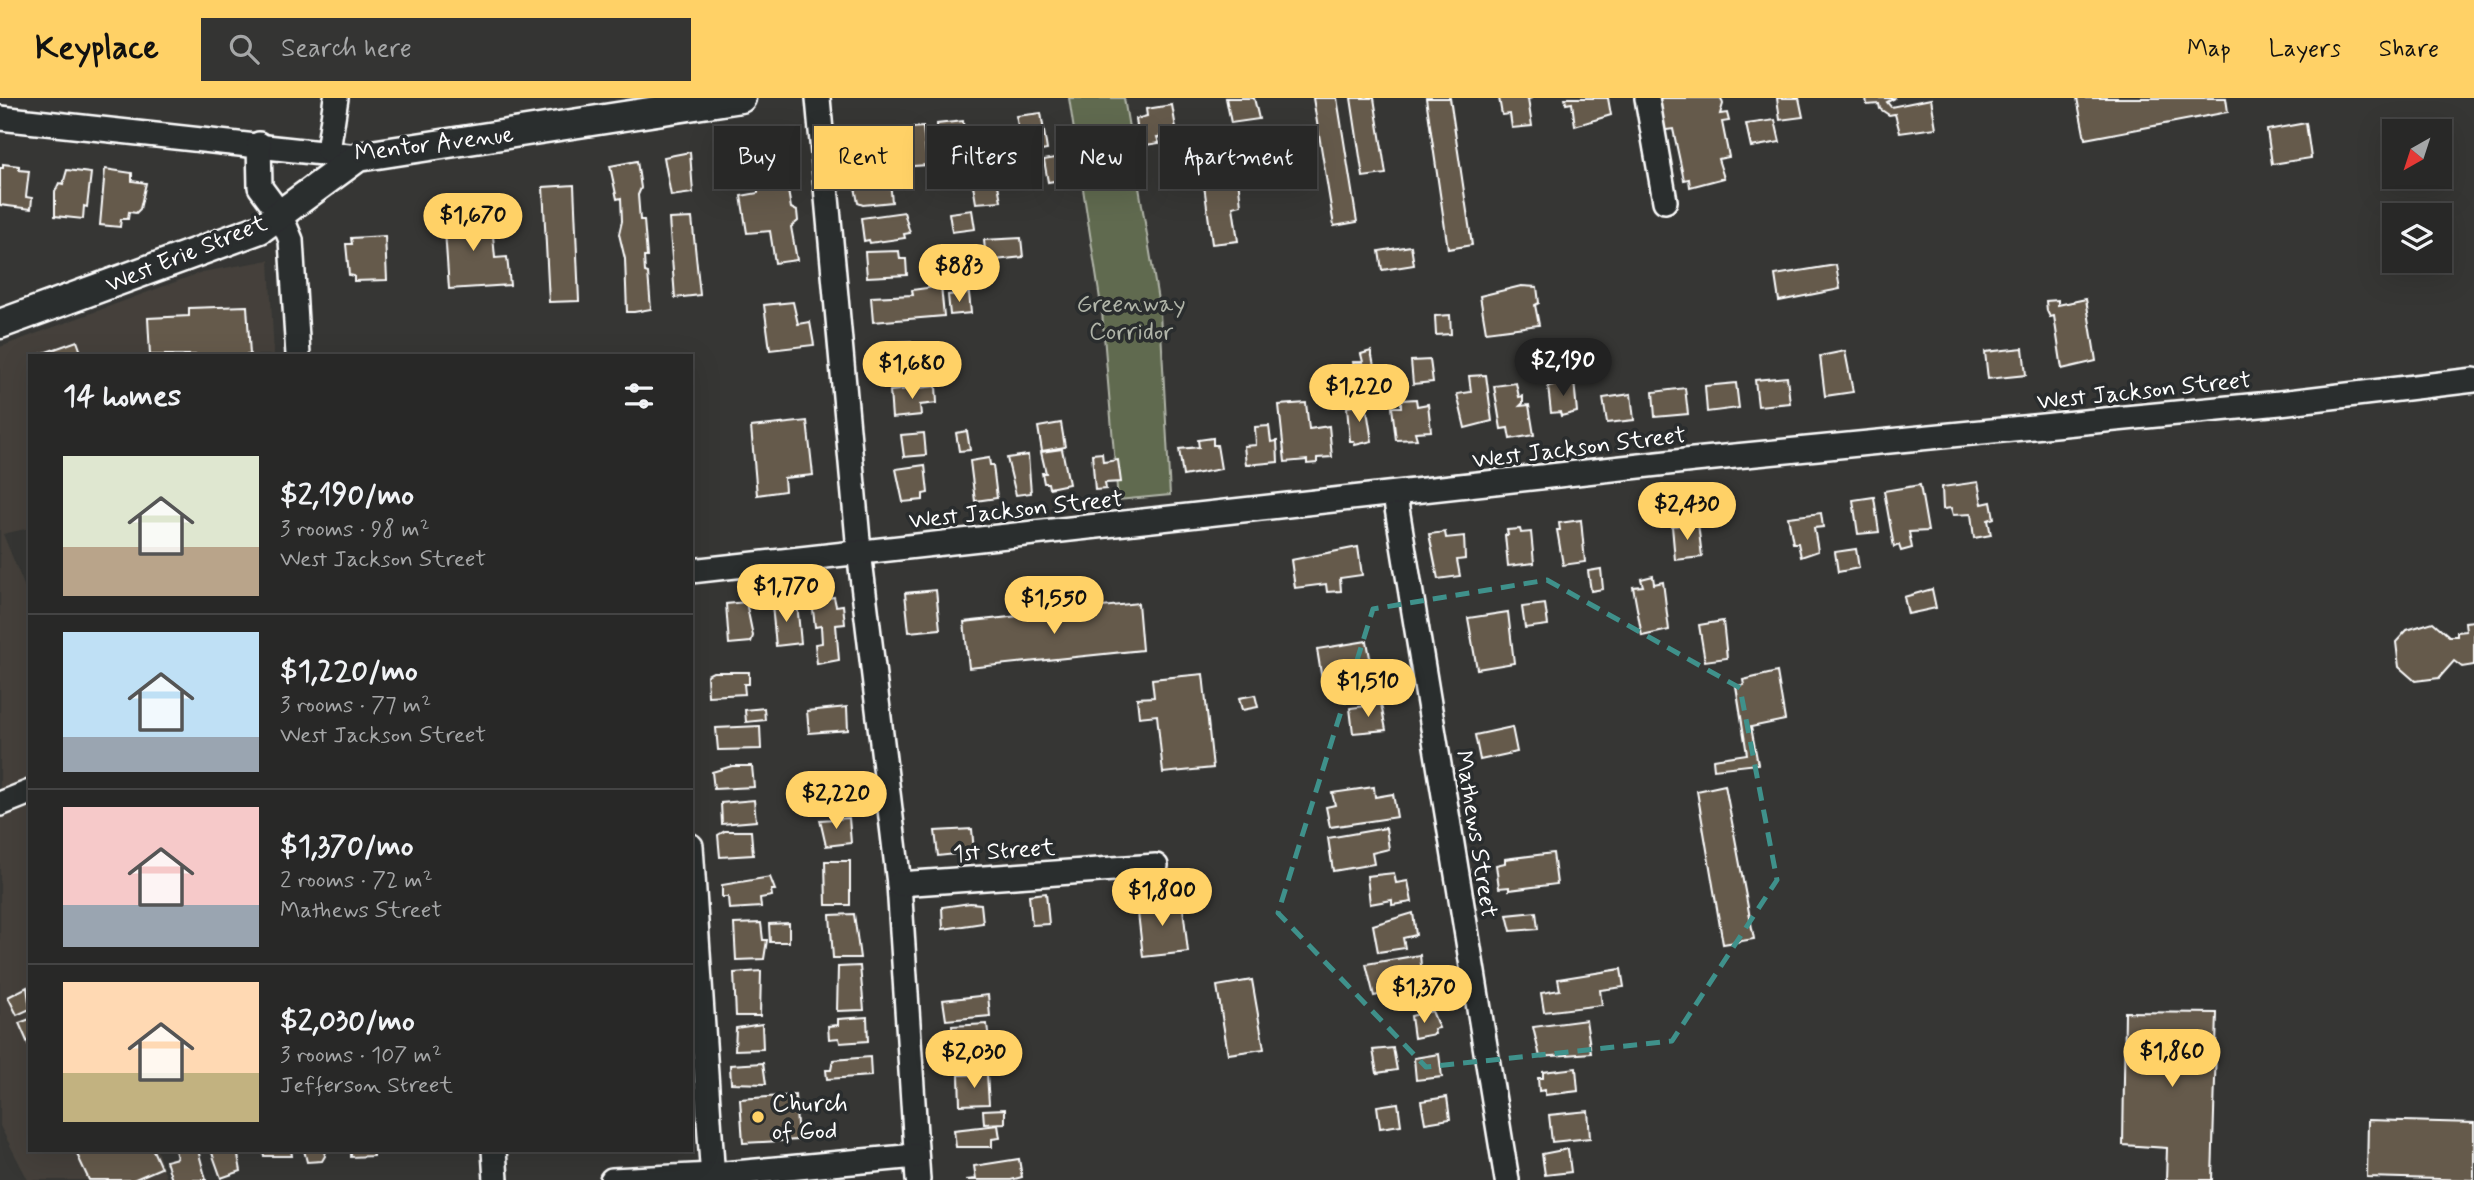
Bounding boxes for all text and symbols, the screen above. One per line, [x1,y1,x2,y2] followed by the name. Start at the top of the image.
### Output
[201,18,691,81] search box
[35,27,159,71] text: Keyplace
[225,30,263,68] icon: search
[281,32,412,66] text: Search here
[2187,34,2231,65] text: Map
[2269,34,2341,65] text: Layers
[2379,34,2439,65] text: Share
[353,119,516,170] street label: Mentor Avenue
[2382,119,2452,189] north arrow
[2382,119,2452,273] map controls
[714,126,800,189] chip: Buy
[814,126,913,189] chip: Rent
[927,126,1042,189] chip: Filters
[1056,126,1146,189] chip: New
[1160,126,1317,189] chip: Apartment
[416,194,530,253] pin: $1,670
[439,201,507,231] text: $1,670
[2382,203,2452,273] button: layers
[101,208,272,301] street label: West Erie Street
[918,244,1000,304] pin: $883
[935,252,983,282] text: $883
[1077,289,1185,348] park label: Greenway Corridor
[1506,338,1620,398] pin: $2,190
[855,342,969,401] pin: $1,680
[1531,346,1595,376] text: $2,190
[879,349,945,379] text: $1,680
[1302,364,1416,424] pin: $1,220
[2036,365,2253,418] street label: West Jackson Street
[1325,372,1393,402] text: $1,220
[63,377,181,416] text: 14 homes
[620,377,658,415] icon: filters
[1471,420,1688,477] street label: West Jackson Street
[280,476,414,515] text: $2,190/mo
[1630,482,1744,542] pin: $2,430
[119,484,203,568] icon: home
[908,484,1125,537] street label: West Jackson Street
[1654,490,1720,520] text: $2,430
[280,515,430,545] text: 3 rooms · 98 m²
[280,545,486,575] text: West Jackson Street
[729,564,843,624] pin: $1,770
[753,572,819,602] text: $1,770
[997,576,1111,636] pin: $1,550
[1021,584,1087,614] text: $1,550
[280,652,418,691] text: $1,220/mo
[119,660,203,744] icon: home
[1311,660,1425,719] pin: $1,510
[1337,667,1399,697] text: $1,510
[280,691,431,721] text: 3 rooms · 77 m²
[280,721,486,751] text: West Jackson Street
[1447,748,1504,920] street label: Mathews Street
[779,772,893,831] pin: $2,220
[802,779,870,809] text: $2,220
[280,827,414,866] text: $1,370/mo
[952,832,1056,871] street label: 1st Street
[119,835,203,919] icon: home
[280,866,433,896] text: 2 rooms · 72 m²
[1105,868,1219,928] pin: $1,800
[1128,876,1196,906] text: $1,800
[280,896,442,926] text: Mathews Street
[1367,965,1481,1025] pin: $1,370
[1392,973,1456,1003] text: $1,370
[280,1002,415,1041] text: $2,030/mo
[119,1010,203,1094] icon: home
[917,1030,1031,1090] pin: $2,030
[2115,1030,2229,1089] pin: $1,860
[2139,1037,2205,1067] text: $1,860
[941,1038,1007,1068] text: $2,030
[280,1041,442,1071] text: 3 rooms · 107 m²
[280,1071,453,1101] text: Jefferson Street
[772,1089,848,1148] place label: Church of God
[750,1109,766,1125] marker: Church of God

